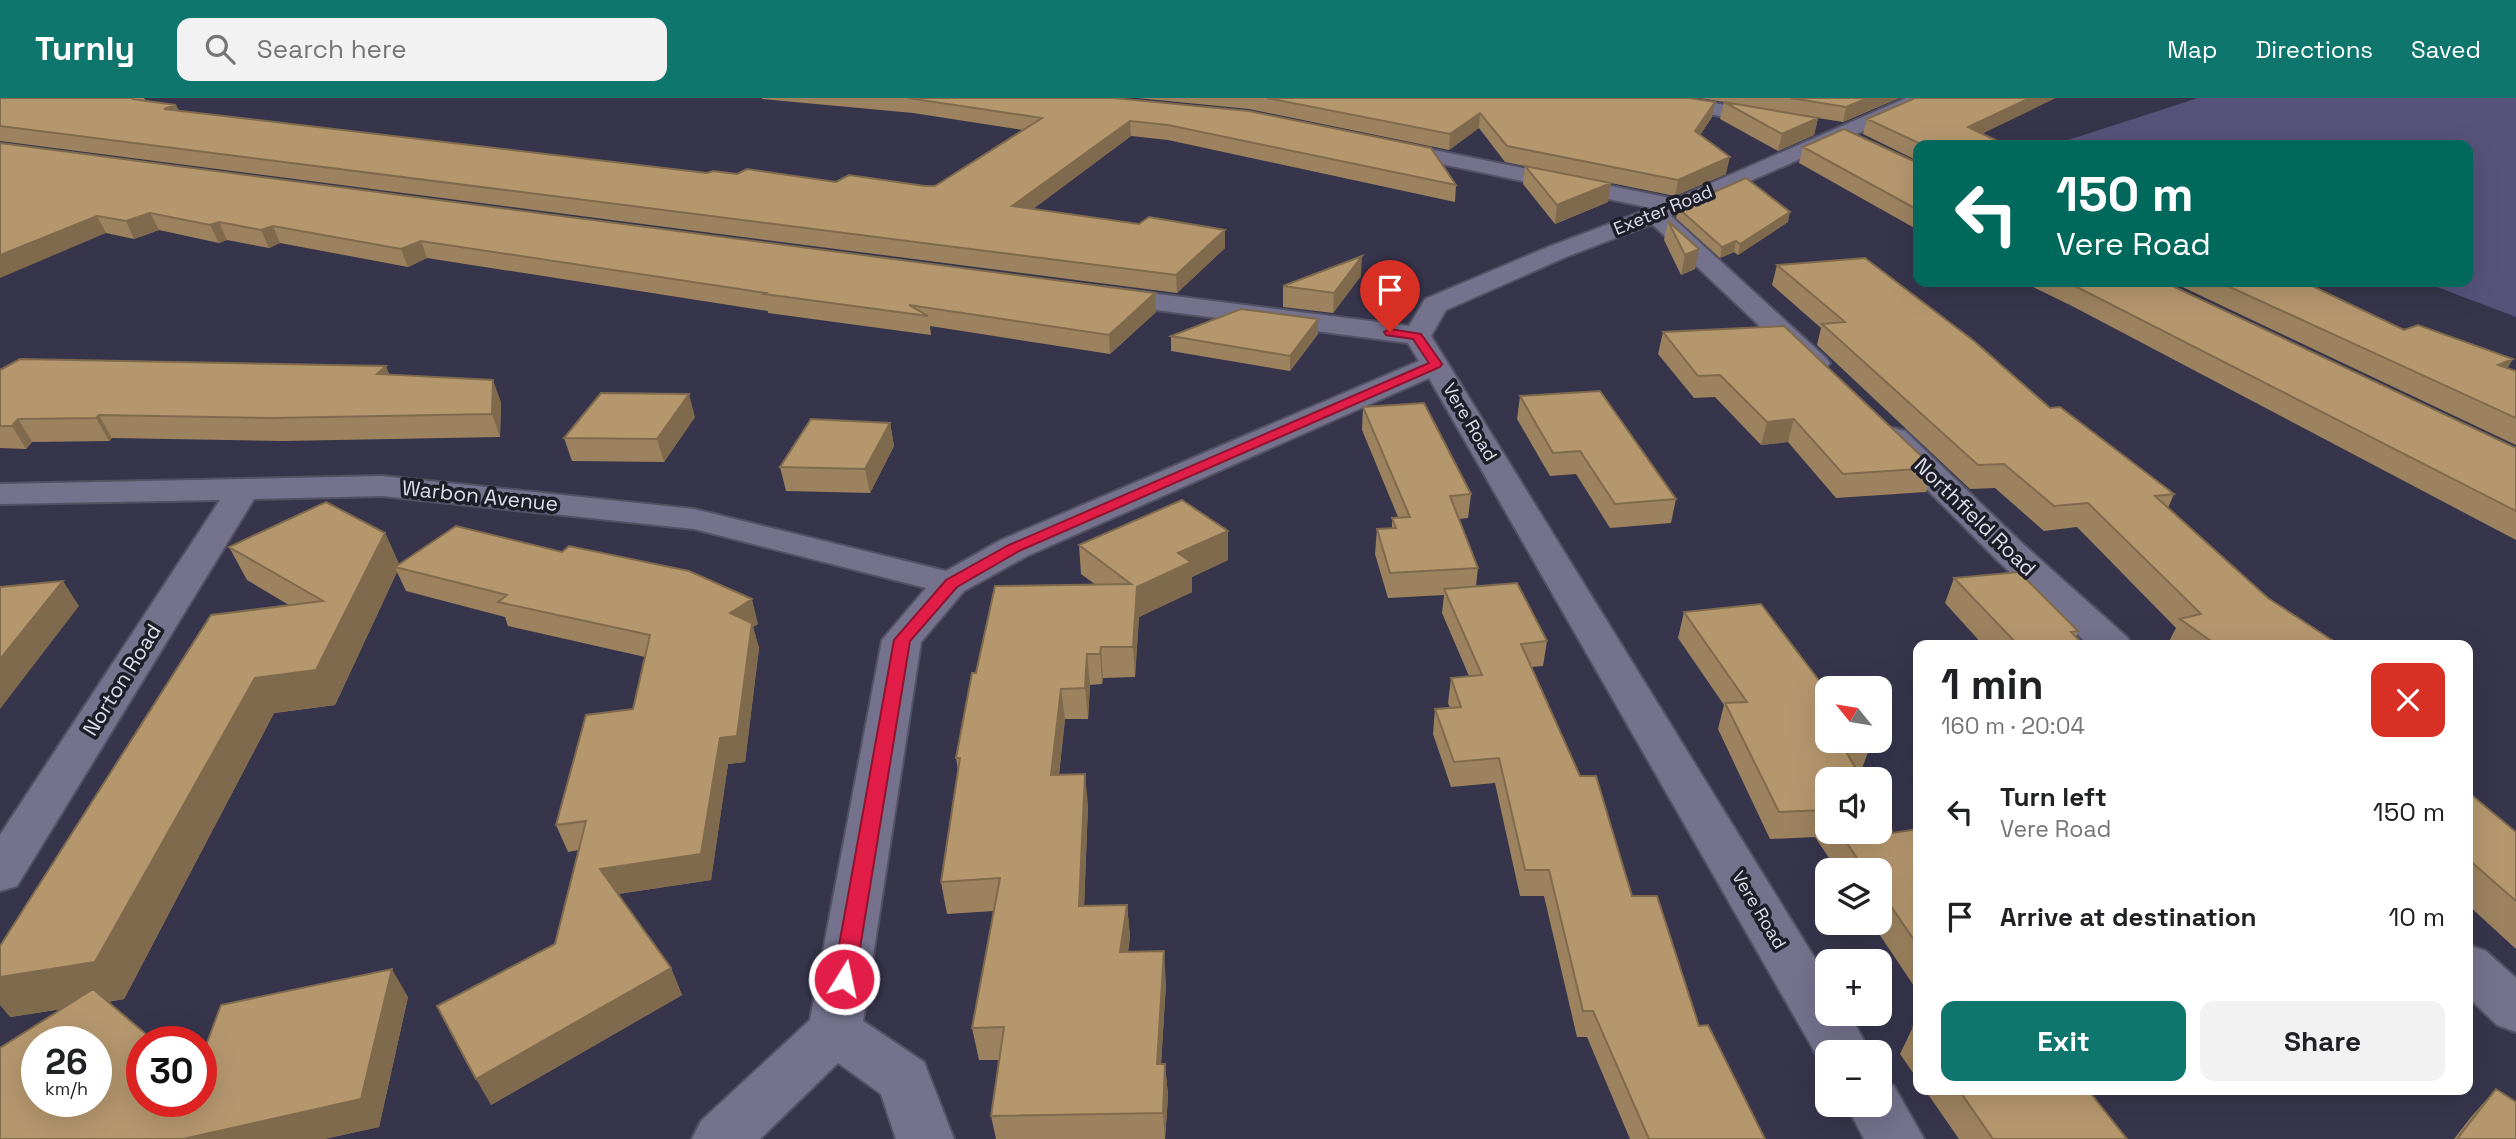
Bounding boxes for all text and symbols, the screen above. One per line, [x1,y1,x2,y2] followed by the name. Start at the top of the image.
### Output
[177,18,667,81] search box
[35,28,135,70] text: Turnly
[201,30,239,68] icon: search
[257,32,407,66] text: Search here
[2167,34,2217,65] text: Map
[2255,34,2373,65] text: Directions
[2411,34,2481,65] text: Saved
[2056,163,2194,225] text: 150 m
[1941,168,2032,259] icon: left
[1610,179,1716,240] street label: Exeter Road
[2056,224,2211,264] text: Vere Road
[1360,260,1420,332] pin
[1371,271,1409,309] icon: arrive
[1438,379,1503,465] street label: Vere Road
[1909,452,2042,582] street label: Northfield Road
[401,474,559,517] street label: Warbon Avenue
[76,619,167,741] street label: Norton Road
[1941,658,2044,711] text: 1 min
[2371,663,2445,737] button: close
[1815,676,1892,752] north arrow
[1815,676,1892,1117] map controls
[1941,711,2085,741] text: 160 m · 20:04
[1815,767,1892,844] button: sound
[2000,780,2107,814] text: Turn left
[1941,793,1979,831] icon: left
[2373,795,2445,829] text: 150 m
[2000,814,2111,844] text: Vere Road
[1815,858,1892,935] button: layers
[1727,867,1792,953] street label: Vere Road
[1941,898,1979,936] icon: arrive
[2000,900,2257,934] text: Arrive at destination
[2388,900,2445,934] text: 10 m
[807,942,881,1016] position arrow
[1815,949,1892,1026] button: +
[1941,1001,2186,1081] button: Exit
[2200,1001,2445,1081] button: Share
[126,1026,217,1117] speed limit sign: 30
[45,1040,88,1084] text: 26
[1815,1040,1892,1117] button: −
[45,1077,88,1100] text: km/h

